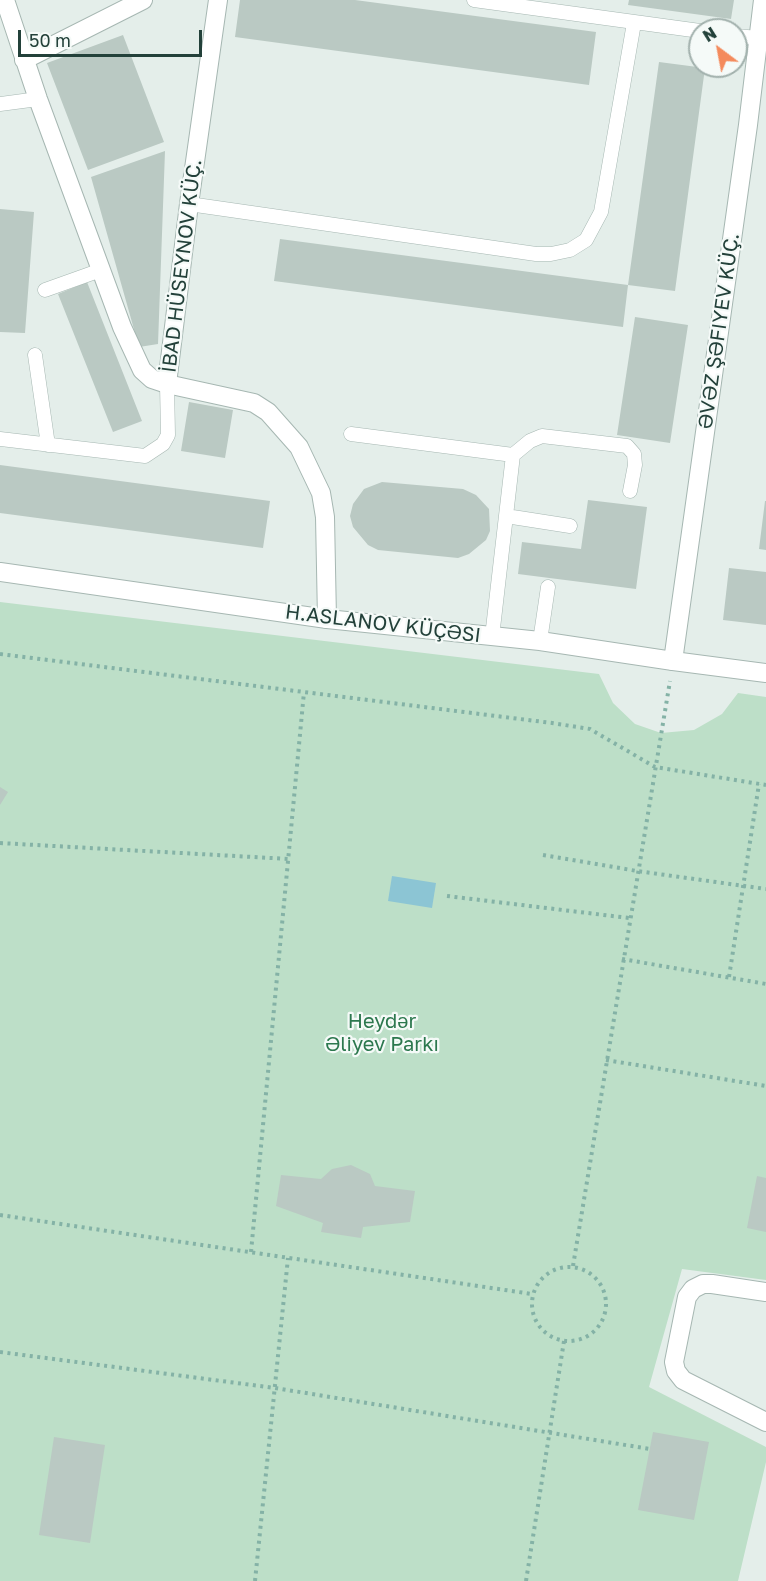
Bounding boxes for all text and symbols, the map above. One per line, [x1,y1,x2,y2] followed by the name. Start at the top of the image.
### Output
[21,18,206,56] scale bar
[688,18,748,78] north arrow
[699,23,720,46] text: N
[29,29,71,51] text: 50 m
[157,158,207,374] street label: İBAD HÜSEYNOV KÜÇ.
[693,231,745,431] street label: ƏVƏZ ŞƏFIYEV KÜÇ.
[284,600,482,648] street label: H.ASLANOV KÜÇƏSI
[325,1010,439,1057] park label: Heydər Əliyev Parkı

